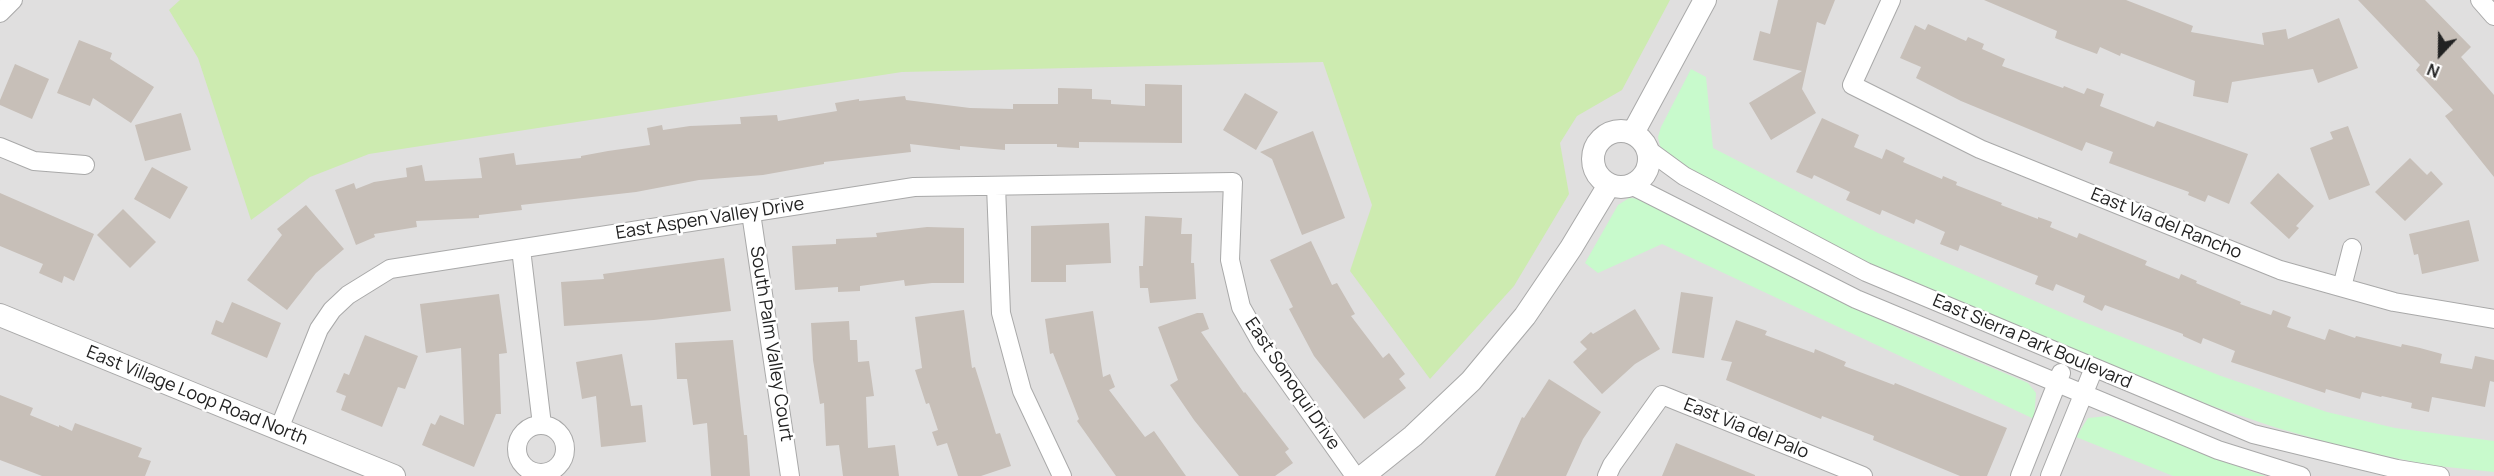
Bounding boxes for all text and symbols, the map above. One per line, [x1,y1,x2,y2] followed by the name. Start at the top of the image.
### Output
[2410,24,2470,84] north arrow
[2424,58,2443,83] text: N
[2087,184,2245,264] street label: East Via del Rancho
[614,193,806,245] street label: East Aspen Valley Drive
[745,245,797,443] street label: South Palm Valley Court
[1929,290,2135,394] street label: East Sierra Park Boulevard
[1240,314,1344,454] street label: East Sonoqui Drive
[83,342,311,450] street label: East Village Loop Road North
[1680,394,1812,464] street label: East Via del Palo

